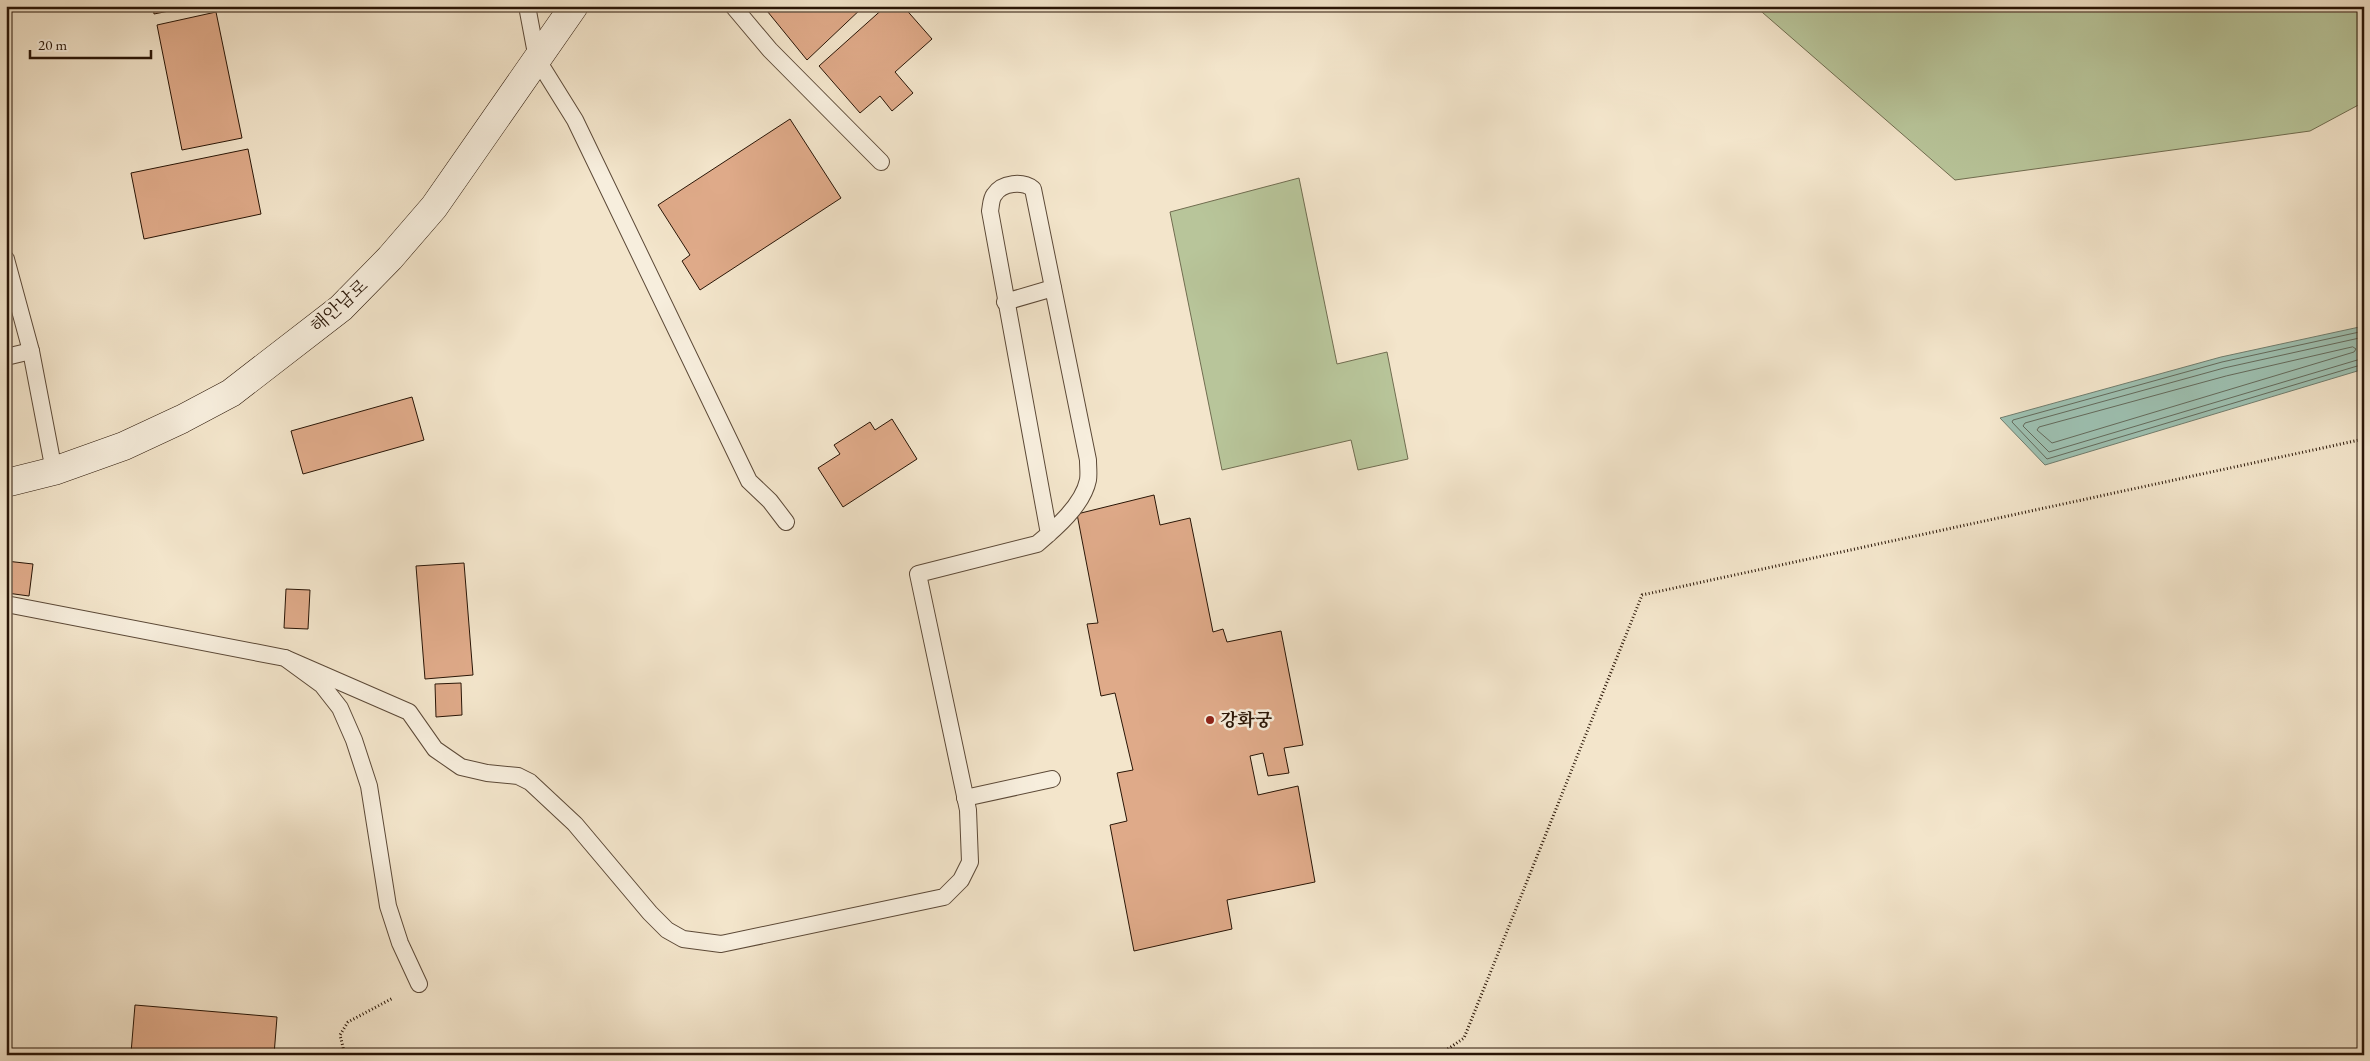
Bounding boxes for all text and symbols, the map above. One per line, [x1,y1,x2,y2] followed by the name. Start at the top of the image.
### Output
[30,28,151,60] scale bar
[38,35,67,54] text: 20 m
[305,274,372,337] street label: 해안남로
[1220,708,1273,731] place label: 강화궁
[1204,714,1216,726] marker: 강화궁

